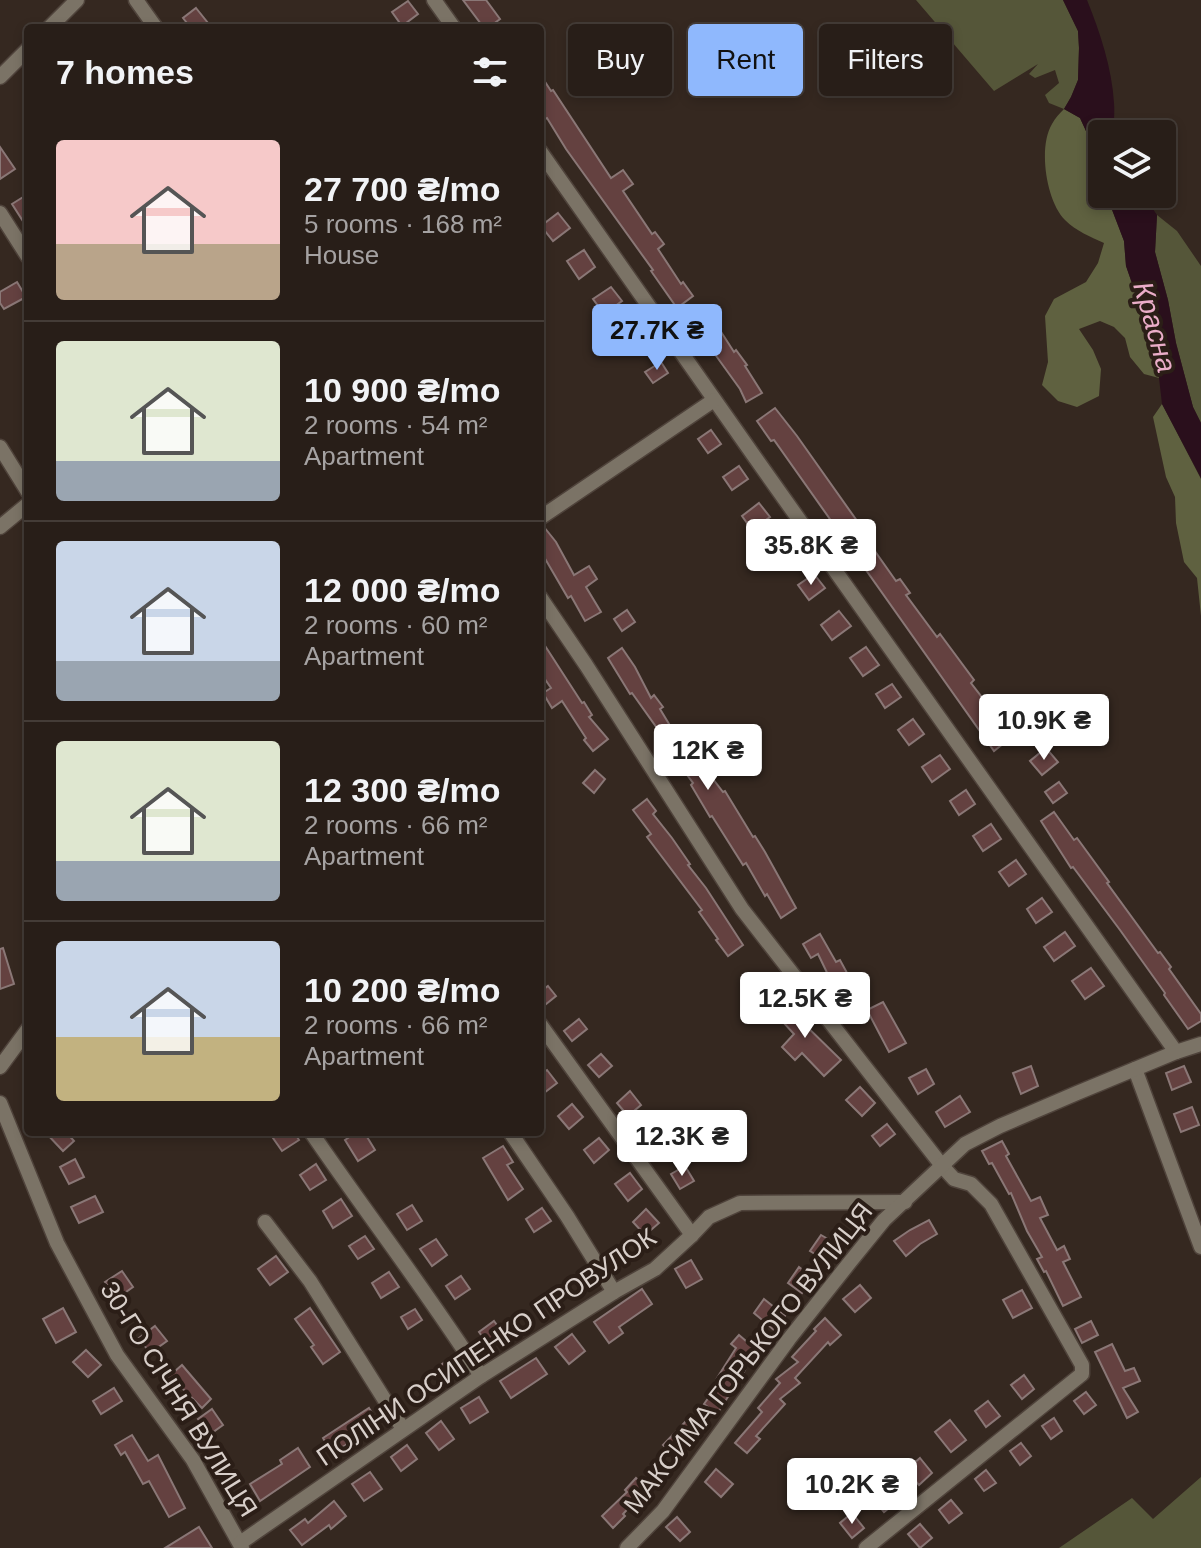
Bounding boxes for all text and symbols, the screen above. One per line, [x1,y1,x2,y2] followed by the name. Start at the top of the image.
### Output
[568,24,672,96] chip: Buy
[688,24,803,96] chip: Rent
[819,24,952,96] chip: Filters
[468,50,512,94] icon: filters
[56,53,194,91] text: 7 homes
[1088,120,1176,208] map controls
[1088,120,1176,208] button: layers
[304,170,501,208] text: 27 700 ₴/mo
[120,172,216,268] icon: home
[304,209,502,239] text: 5 rooms · 168 m²
[304,240,379,270] text: House
[1127,278,1183,376] water label: Красна
[583,304,731,372] pin: 27.7K ₴
[610,315,704,345] text: 27.7K ₴
[304,371,501,409] text: 10 900 ₴/mo
[120,373,216,469] icon: home
[304,410,488,440] text: 2 rooms · 54 m²
[304,441,424,471] text: Apartment
[737,519,885,587] pin: 35.8K ₴
[764,530,858,560] text: 35.8K ₴
[304,571,501,609] text: 12 000 ₴/mo
[120,573,216,669] icon: home
[304,610,488,640] text: 2 rooms · 60 m²
[304,641,424,671] text: Apartment
[970,694,1118,762] pin: 10.9K ₴
[997,705,1091,735] text: 10.9K ₴
[652,724,764,792] pin: 12K ₴
[672,735,744,765] text: 12K ₴
[304,771,501,809] text: 12 300 ₴/mo
[120,773,216,869] icon: home
[304,810,488,840] text: 2 rooms · 66 m²
[304,841,424,871] text: Apartment
[304,971,501,1009] text: 10 200 ₴/mo
[731,972,879,1040] pin: 12.5K ₴
[120,973,216,1069] icon: home
[758,983,852,1013] text: 12.5K ₴
[304,1010,488,1040] text: 2 rooms · 66 m²
[304,1041,424,1071] text: Apartment
[608,1110,756,1178] pin: 12.3K ₴
[635,1121,729,1151] text: 12.3K ₴
[617,1197,879,1519] street label: МАКСИМА ГОРЬКОГО ВУЛИЦЯ
[311,1222,661,1472] street label: ПОЛІНИ ОСИПЕНКО ПРОВУЛОК
[94,1276,264,1522] street label: 30-ГО СІЧНЯ ВУЛИЦЯ
[778,1458,926,1526] pin: 10.2K ₴
[805,1469,899,1499] text: 10.2K ₴

